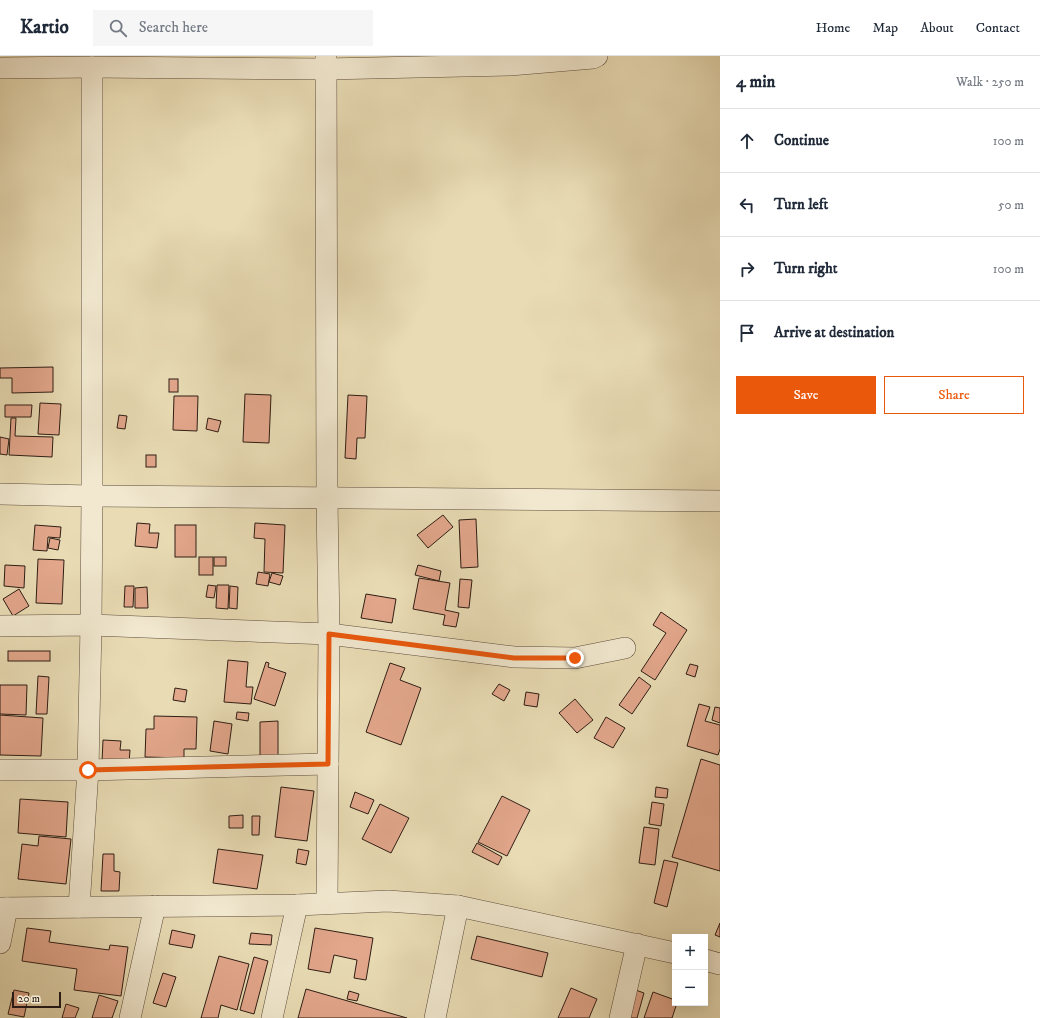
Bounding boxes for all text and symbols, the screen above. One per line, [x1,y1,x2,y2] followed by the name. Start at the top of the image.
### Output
[93,10,373,46] search box
[20,16,69,39] text: Kartio
[107,17,129,39] icon: search
[139,18,208,37] text: Search here
[816,19,850,37] text: Home
[872,19,898,37] text: Map
[920,19,954,37] text: About
[976,19,1020,37] text: Contact
[736,71,775,93] text: 4 min
[956,74,1024,90] text: Walk · 250 m
[736,130,758,152] icon: ahead
[774,131,829,150] text: Continue
[993,133,1024,149] text: 100 m
[736,194,758,216] icon: left
[774,195,828,214] text: Turn left
[998,197,1024,213] text: 50 m
[736,258,758,280] icon: right
[774,259,837,278] text: Turn right
[993,261,1024,277] text: 100 m
[736,322,758,344] icon: arrive
[774,323,894,342] text: Arrive at destination
[736,376,876,414] button: Save
[884,376,1024,414] button: Share
[566,649,584,667] route end
[79,761,97,779] route start
[672,934,708,1006] map controls
[672,934,708,970] button: +
[672,970,708,1006] button: −
[12,990,61,1009] scale bar
[18,992,40,1006] text: 20 m

